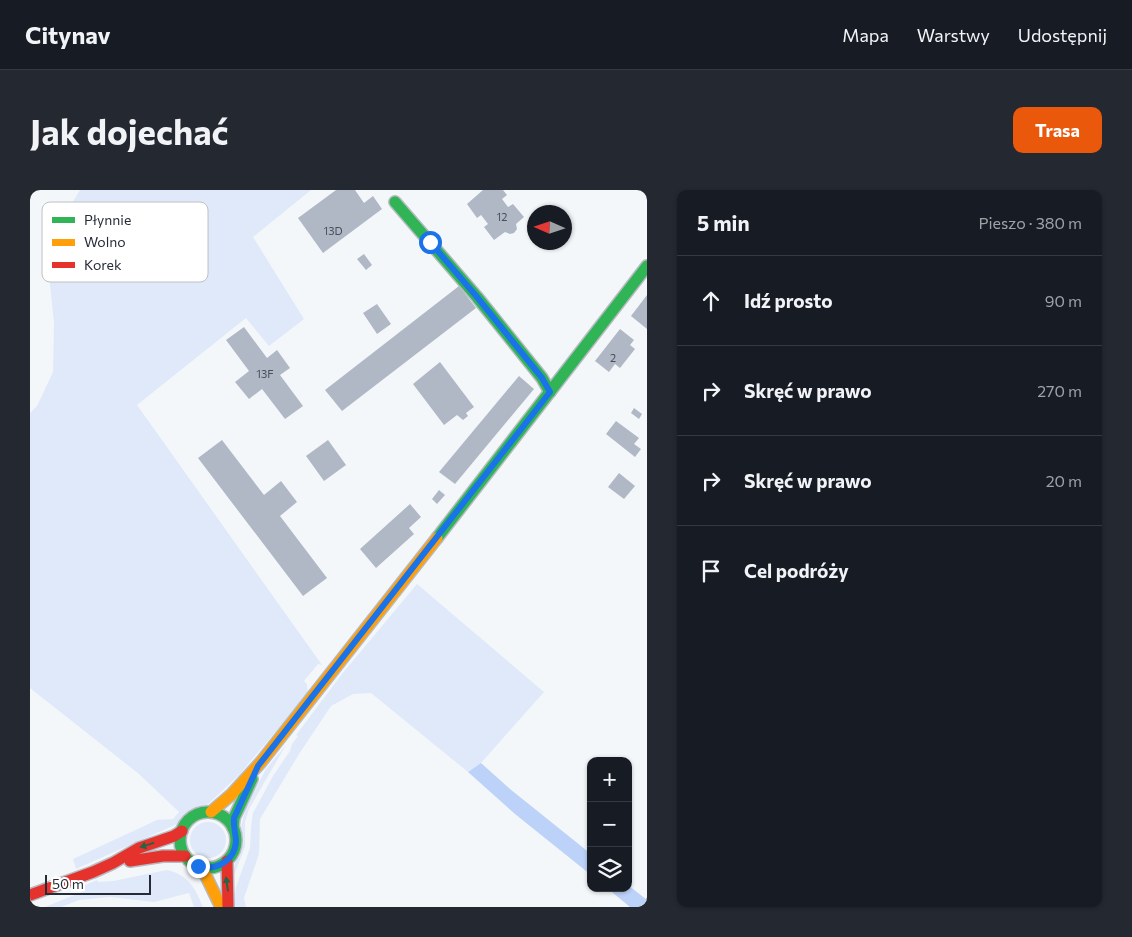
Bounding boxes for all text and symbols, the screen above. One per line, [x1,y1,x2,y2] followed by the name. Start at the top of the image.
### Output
[25,20,111,49] text: Citynav
[842,24,889,46] text: Mapa
[917,24,990,46] text: Warstwy
[1018,24,1107,46] text: Udostępnij
[1013,107,1102,153] button: Trasa
[30,109,229,152] text: Jak dojechać
[42,202,208,282] legend
[527,205,572,250] north arrow
[497,210,507,223] house number: 12
[697,210,750,235] text: 5 min
[84,211,131,228] text: Płynnie
[978,213,1082,232] text: Pieszo · 380 m
[323,224,343,237] house number: 13D
[419,231,442,254] route start
[84,233,126,250] text: Wolno
[84,256,122,273] text: Korek
[697,287,725,315] icon: ahead
[744,289,833,312] text: Idź prosto
[1045,291,1082,310] text: 90 m
[610,351,616,364] house number: 2
[256,367,274,380] house number: 13F
[697,377,725,405] icon: right
[744,379,872,402] text: Skręć w prawo
[1037,381,1082,400] text: 270 m
[697,467,725,495] icon: right
[744,469,872,492] text: Skręć w prawo
[1046,471,1082,490] text: 20 m
[697,557,725,585] icon: arrive
[744,559,849,582] text: Cel podróży
[587,757,632,892] map controls
[587,757,632,802] button: +
[587,802,632,847] button: −
[139,842,154,850] one-way arrow
[587,847,632,892] button: layers
[187,855,210,878] route end
[45,872,151,895] scale bar
[52,875,84,892] text: 50 m
[223,875,231,891] one-way arrow

